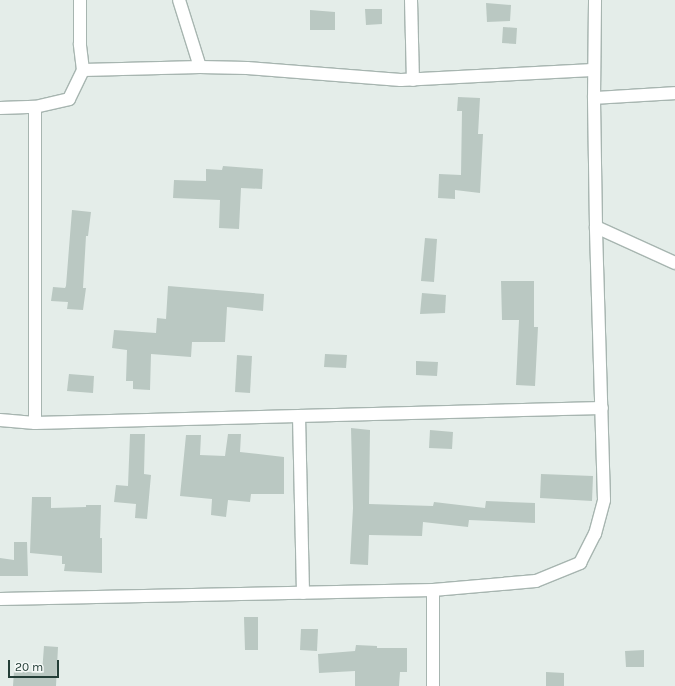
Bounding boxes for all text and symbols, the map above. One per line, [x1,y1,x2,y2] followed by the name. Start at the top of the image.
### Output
[10,652,61,678] scale bar
[15,660,43,674] text: 20 m

